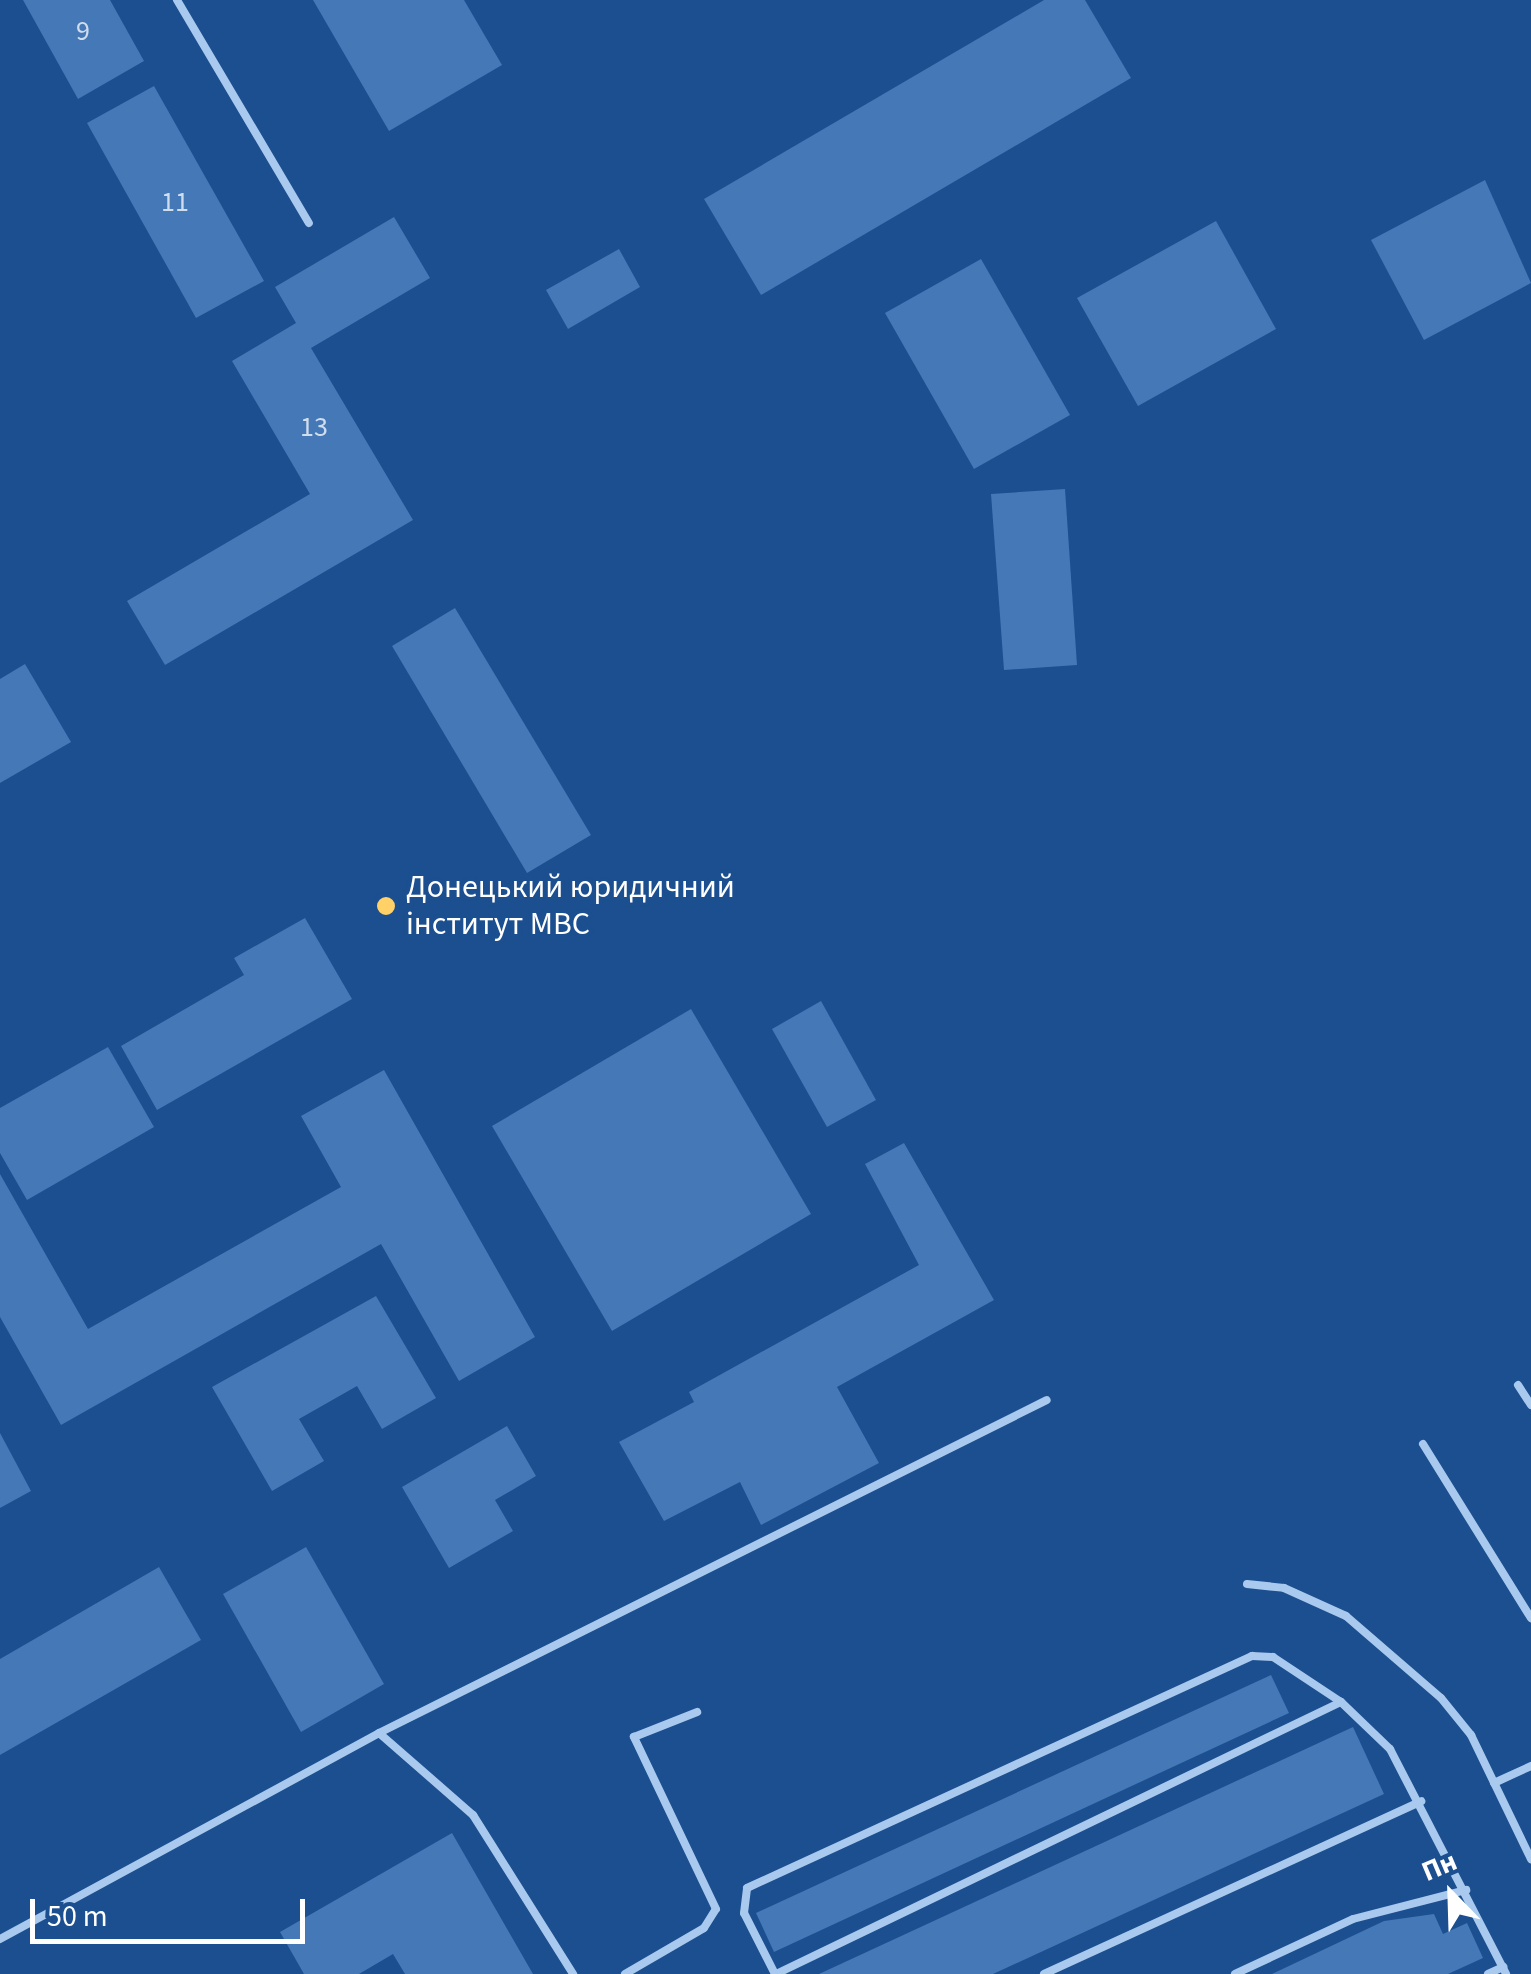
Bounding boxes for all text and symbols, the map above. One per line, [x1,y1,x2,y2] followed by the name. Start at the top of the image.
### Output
[76,14,90,48] house number: 9
[161,185,189,219] house number: 11
[300,410,328,444] house number: 13
[406,869,735,944] place label: Донецький юридичний інститут МВС
[375,895,397,917] marker: Донецький юридичний інститут МВС
[1415,1841,1463,1892] text: Пн
[1401,1844,1501,1944] north arrow
[35,1879,310,1941] scale bar
[47,1895,108,1938] text: 50 m

